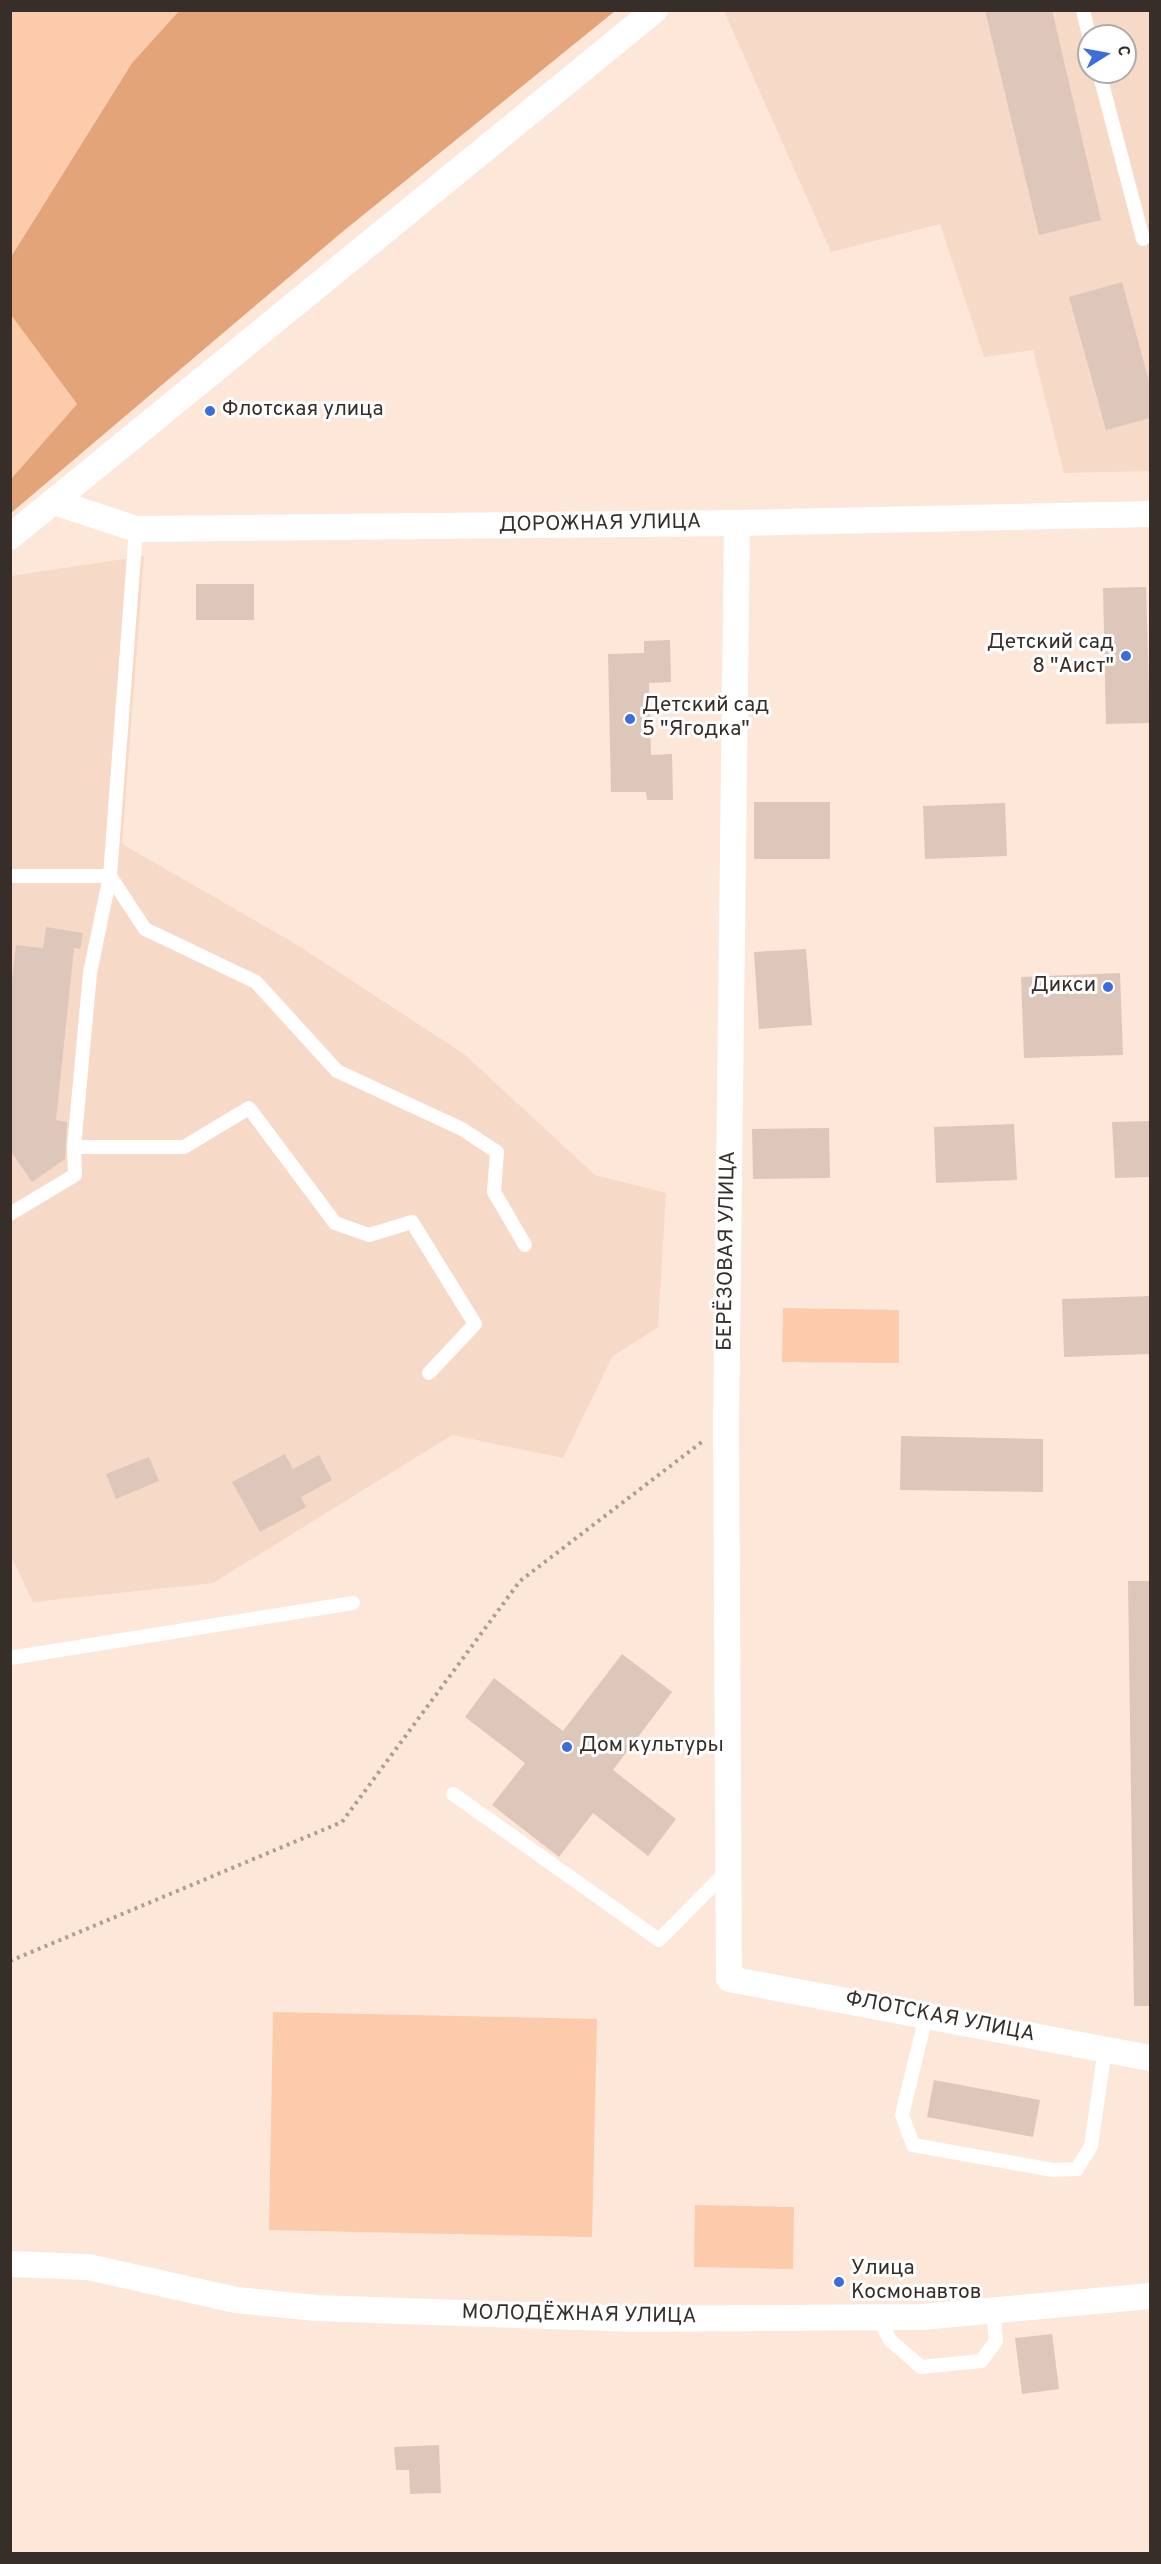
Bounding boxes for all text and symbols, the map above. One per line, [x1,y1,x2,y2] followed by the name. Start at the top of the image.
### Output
[1077,24,1137,84] north arrow
[1112,44,1133,58] text: С
[222,398,384,424] place label: Флотская улица
[203,404,217,418] marker: Флотская улица
[499,511,701,539] street label: ДОРОЖНАЯ УЛИЦА
[987,631,1114,681] place label: Детский сад 8 "Аист"
[1119,649,1133,663] marker: Детский сад 8 "Аист"
[642,694,769,744] place label: Детский сад 5 "Ягодка"
[623,712,637,726] marker: Детский сад 5 "Ягодка"
[1031,974,1096,1000] place label: Дикси
[1101,980,1115,994] marker: Дикси
[714,1151,742,1351] street label: БЕРЁЗОВАЯ УЛИЦА
[579,1734,724,1760] place label: Дом культуры
[560,1740,574,1754] marker: Дом культуры
[843,1987,1037,2049] street label: ФЛОТСКАЯ УЛИЦА
[851,2257,982,2307] place label: Улица Космонавтов
[832,2275,846,2289] marker: Улица Космонавтов
[461,2301,697,2331] street label: МОЛОДЁЖНАЯ УЛИЦА

